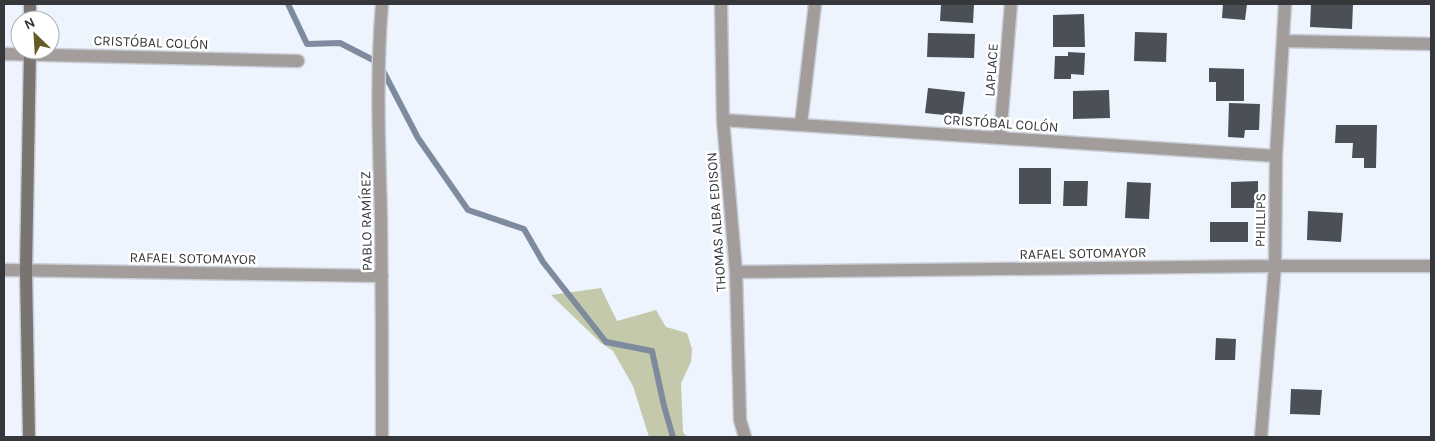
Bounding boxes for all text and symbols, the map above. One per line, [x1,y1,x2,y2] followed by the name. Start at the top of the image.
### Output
[10,10,60,60] north arrow
[22,14,38,33] text: N
[93,32,209,53] street label: CRISTÓBAL COLÓN
[981,43,1002,97] street label: LAPLACE
[943,111,1059,136] street label: CRISTÓBAL COLÓN
[703,152,730,292] street label: THOMAS ALBA EDISON
[356,171,376,271] street label: PABLO RAMÍREZ
[1252,193,1269,247] street label: PHILLIPS
[1019,244,1147,263] street label: RAFAEL SOTOMAYOR
[129,249,257,268] street label: RAFAEL SOTOMAYOR

